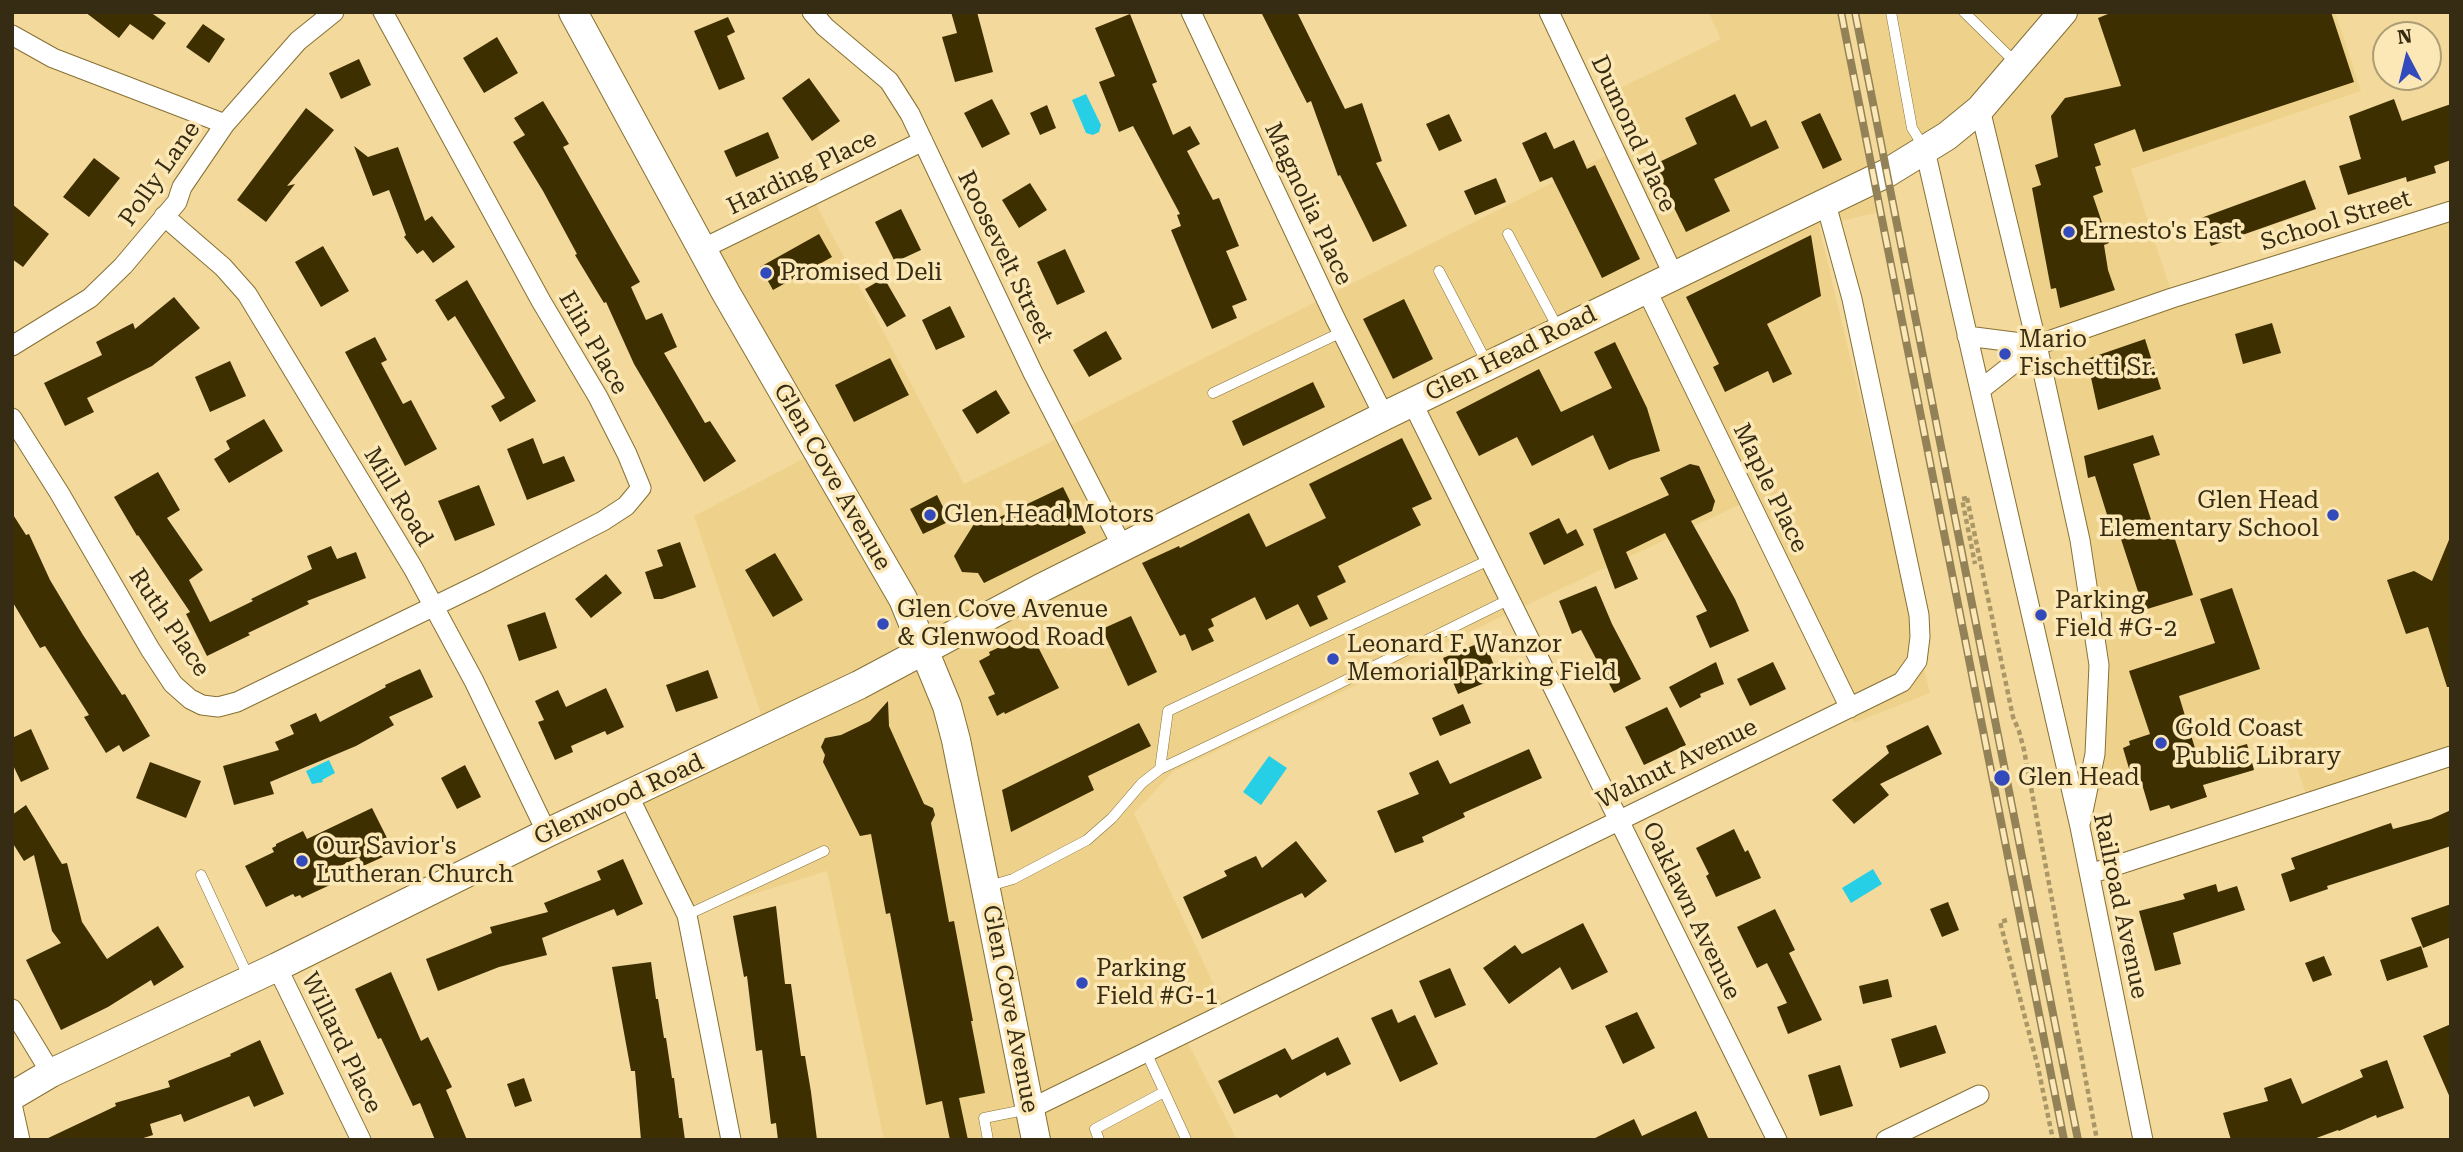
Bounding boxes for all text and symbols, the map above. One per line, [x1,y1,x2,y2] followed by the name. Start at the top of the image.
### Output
[2372,21,2442,91] north arrow
[2396,24,2413,49] text: N
[1584,51,1682,217] street label: Dumond Place
[113,116,207,232] street label: Polly Lane
[1258,118,1358,290] street label: Magnolia Place
[723,124,881,222] street label: Harding Place
[951,166,1059,348] street label: Roosevelt Street
[2257,184,2415,258] street label: School Street
[2083,218,2242,246] place label: Ernesto's East
[2061,224,2077,240] marker: Ernesto's East
[780,259,942,287] place label: Promised Deli
[758,265,774,281] marker: Promised Deli
[552,286,634,400] street label: Elin Place
[1421,300,1601,408] street label: Glen Head Road
[2019,326,2156,382] place label: Mario Fischetti Sr.
[1997,346,2013,362] marker: Mario Fischetti Sr.
[767,378,897,576] street label: Glen Cove Avenue
[1726,419,1814,557] street label: Maple Place
[357,442,439,552] street label: Mill Road
[2099,487,2319,543] place label: Glen Head Elementary School
[944,501,1154,529] place label: Glen Head Motors
[922,507,938,523] marker: Glen Head Motors
[2325,507,2341,523] marker: Glen Head Elementary School
[122,564,216,682] street label: Ruth Place
[2055,587,2177,643] place label: Parking Field #G-2
[897,596,1108,652] place label: Glen Cove Avenue & Glenwood Road
[2033,607,2049,623] marker: Parking Field #G-2
[875,616,891,632] marker: Glen Cove Avenue & Glenwood Road
[1347,631,1617,687] place label: Leonard F. Wanzor Memorial Parking Field
[1325,651,1341,667] marker: Leonard F. Wanzor Memorial Parking Field
[1592,713,1762,815] street label: Walnut Avenue
[2175,715,2341,771] place label: Gold Coast Public Library
[2153,735,2169,751] marker: Gold Coast Public Library
[530,748,708,852] street label: Glenwood Road
[2018,764,2140,792] place label: Glen Head
[1992,768,2012,788] marker: Glen Head
[2086,811,2154,1001] street label: Railroad Avenue
[1636,817,1746,1005] street label: Oaklawn Avenue
[316,833,514,889] place label: Our Savior's Lutheran Church
[294,853,310,869] marker: Our Savior's Lutheran Church
[976,903,1044,1115] street label: Glen Cove Avenue
[1096,955,1218,1011] place label: Parking Field #G-1
[295,968,387,1118] street label: Willard Place
[1074,975,1090,991] marker: Parking Field #G-1

